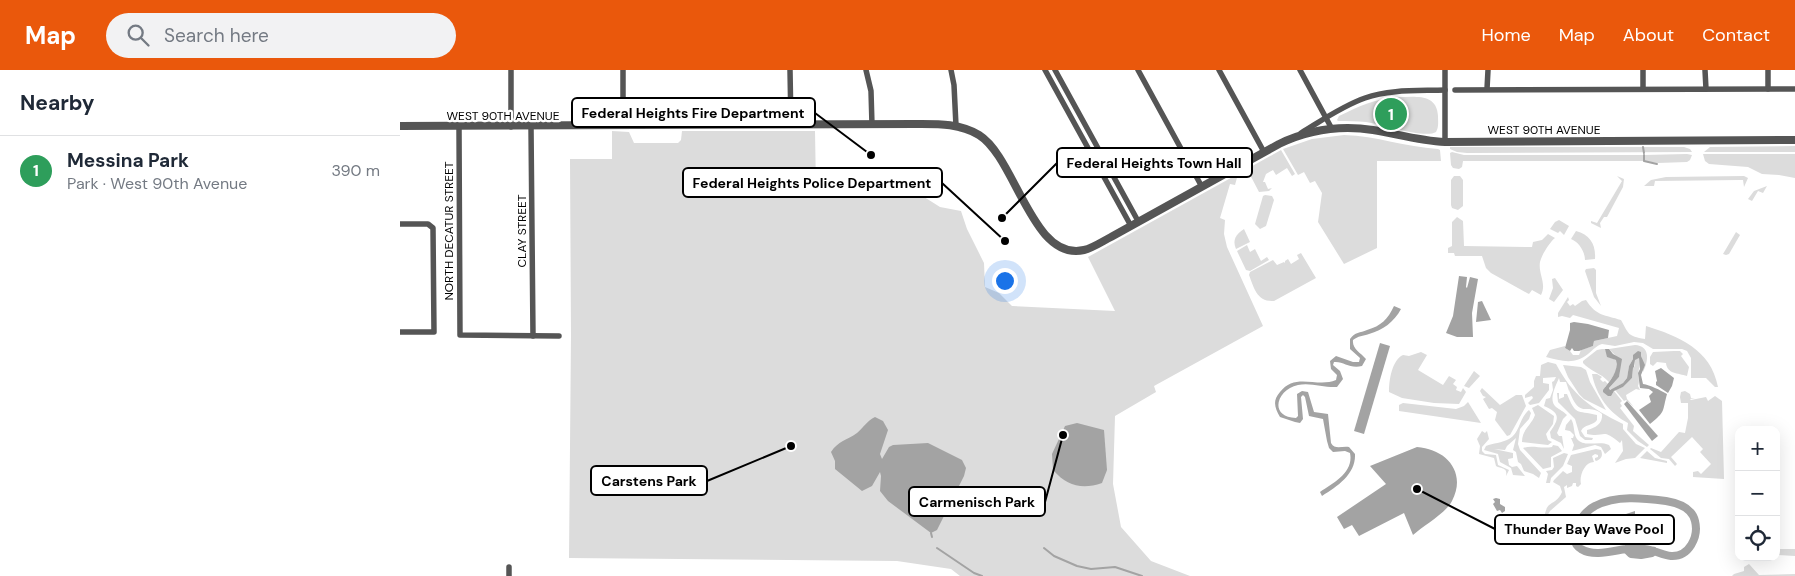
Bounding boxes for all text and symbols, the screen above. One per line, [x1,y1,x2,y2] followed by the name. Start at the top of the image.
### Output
[106,13,456,58] search box
[25,20,76,51] text: Map
[124,21,152,49] icon: search
[164,23,269,48] text: Search here
[1481,23,1531,47] text: Home
[1559,23,1595,47] text: Map
[1623,23,1674,47] text: About
[1702,23,1770,47] text: Contact
[20,89,94,117] text: Nearby
[1375,95,1407,133] pin: 1
[572,98,815,127] callout: Federal Heights Fire Department
[581,104,805,122] text: Federal Heights Fire Department
[446,108,560,124] street label: WEST 90TH AVENUE
[1487,122,1601,138] street label: WEST 90TH AVENUE
[67,148,189,173] text: Messina Park
[1057,148,1252,177] callout: Federal Heights Town Hall
[1067,154,1241,172] text: Federal Heights Town Hall
[33,160,39,181] text: 1
[332,160,380,181] text: 390 m
[441,161,457,301] street label: NORTH DECATUR STREET
[683,168,942,197] callout: Federal Heights Police Department
[67,173,247,194] text: Park · West 90th Avenue
[693,174,931,192] text: Federal Heights Police Department
[514,194,530,268] street label: CLAY STREET
[992,268,1018,294] your location
[1735,426,1780,561] map controls
[1735,426,1780,471] button: +
[591,466,707,495] callout: Carstens Park
[1735,471,1780,516] button: −
[601,472,697,490] text: Carstens Park
[909,487,1045,516] callout: Carmenisch Park
[919,493,1035,511] text: Carmenisch Park
[1495,515,1674,544] callout: Thunder Bay Wave Pool
[1735,516,1780,561] button: locate
[1504,520,1664,538] text: Thunder Bay Wave Pool

